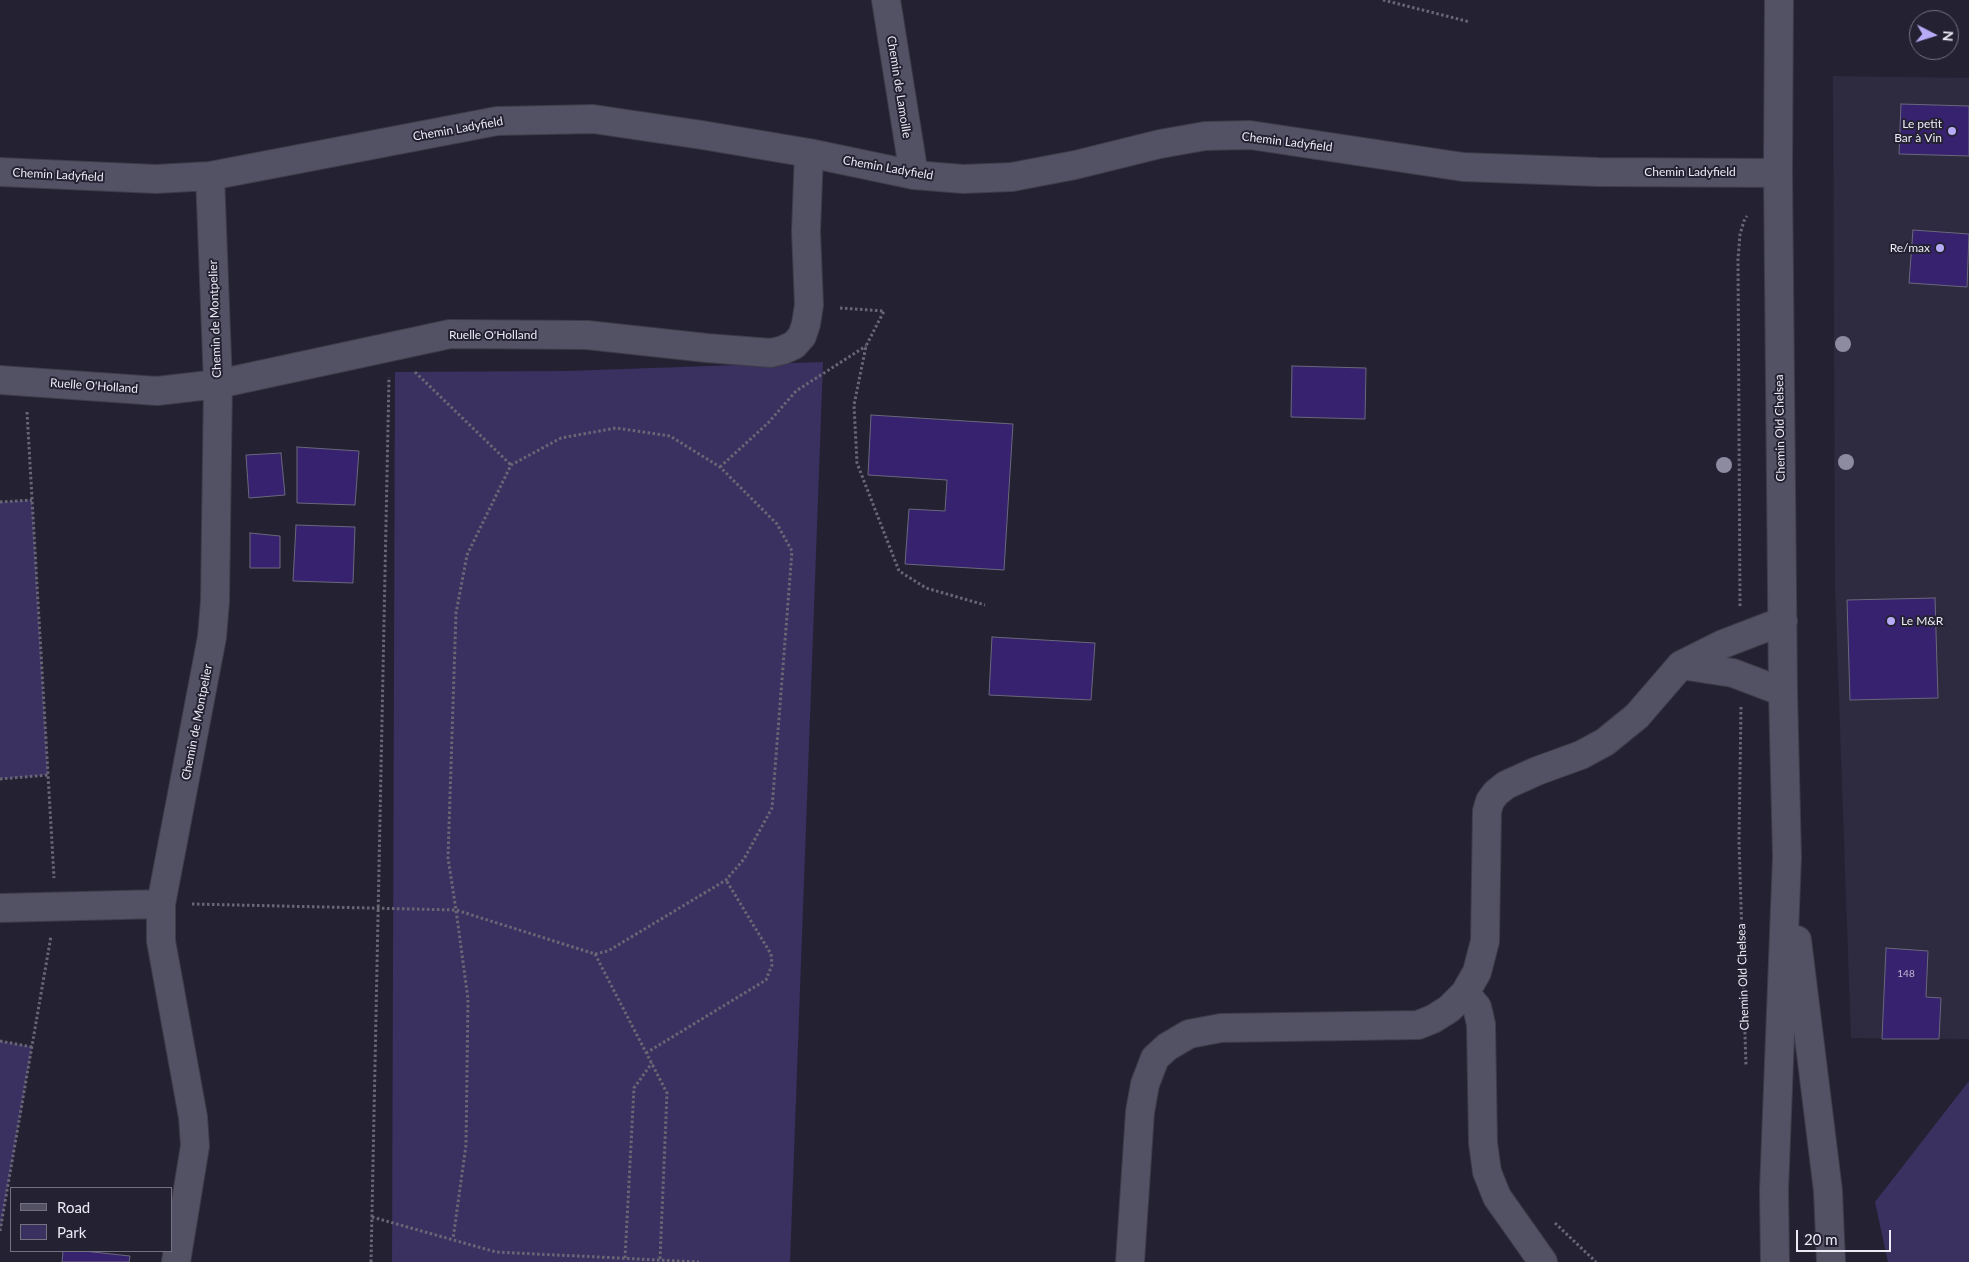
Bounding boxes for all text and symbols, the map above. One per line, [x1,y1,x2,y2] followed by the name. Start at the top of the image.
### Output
[1909,10,1959,60] north arrow
[1940,30,1957,42] text: N
[884,35,914,139] street label: Chemin de Lamoille
[412,114,504,144] street label: Chemin Ladyfield
[1894,117,1942,145] place label: Le petit Bar à Vin
[1946,125,1958,137] marker: Le petit Bar à Vin
[1241,129,1333,155] street label: Chemin Ladyfield
[842,153,934,183] street label: Chemin Ladyfield
[12,165,104,185] street label: Chemin Ladyfield
[1644,165,1736,179] street label: Chemin Ladyfield
[1890,241,1930,255] place label: Re/max
[1934,242,1946,254] marker: Re/max
[206,260,224,378] street label: Chemin de Montpelier
[449,328,537,342] street label: Ruelle O'Holland
[1772,374,1788,482] street label: Chemin Old Chelsea
[49,376,139,396] street label: Ruelle O'Holland
[1901,614,1943,628] place label: Le M&R
[1885,615,1897,627] marker: Le M&R
[179,663,215,781] street label: Chemin de Montpelier
[1734,923,1752,1031] street label: Chemin Old Chelsea
[1897,968,1915,980] house number: 148
[10,1187,172,1252] legend
[57,1198,90,1216] text: Road
[1799,1220,1894,1252] scale bar
[57,1223,86,1241] text: Park
[1804,1230,1838,1248] text: 20 m

